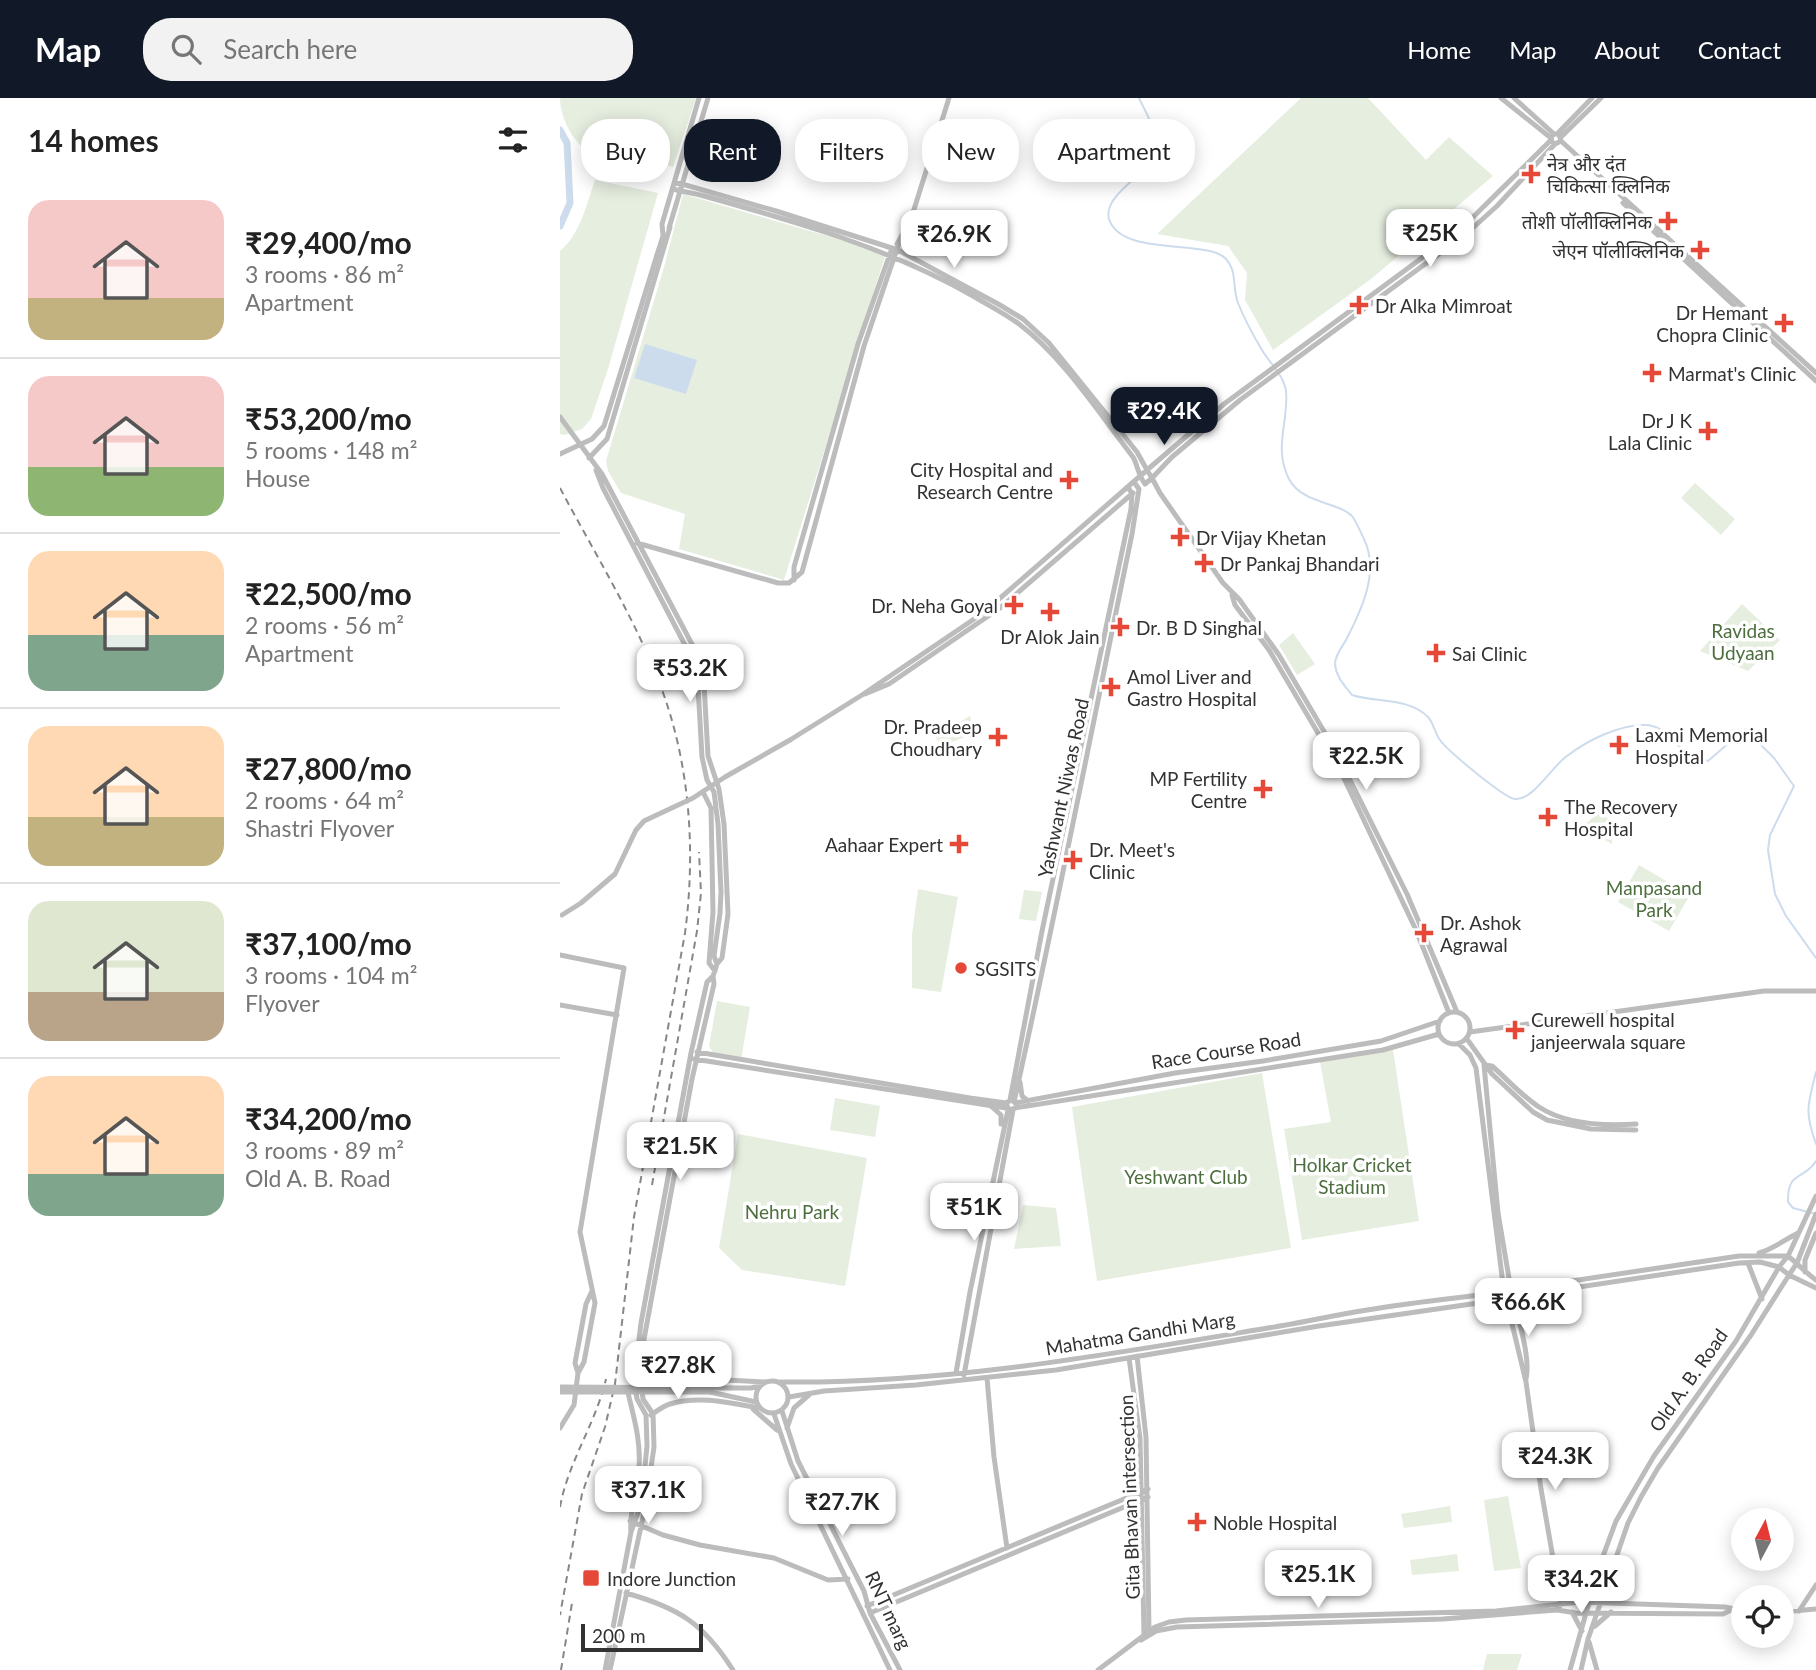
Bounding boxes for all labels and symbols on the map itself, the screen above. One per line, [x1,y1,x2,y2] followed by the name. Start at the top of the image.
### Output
[1547,152,1670,197] place label: नेत्र और दंत चिकित्सा क्लिनिक
[1521,164,1541,184] marker: नेत्र और दंत चिकित्सा क्लिनिक
[1389,209,1471,269] pin: ₹25K
[1522,210,1652,233] place label: तोशी पॉलीक्लिनिक
[897,211,1011,270] pin: ₹26.9K
[1658,211,1678,231] marker: तोशी पॉलीक्लिनिक
[1552,239,1684,262] place label: जेएन पॉलीक्लिनिक
[1690,240,1710,260] marker: जेएन पॉलीक्लिनिक
[1375,294,1513,317] place label: Dr Alka Mimroat
[1349,295,1369,315] marker: Dr Alka Mimroat
[1656,301,1768,346] place label: Dr Hemant Chopra Clinic
[1774,313,1794,333] marker: Dr Hemant Chopra Clinic
[1668,362,1796,385] place label: Marmat's Clinic
[1642,363,1662,383] marker: Marmat's Clinic
[1107,388,1221,447] pin: ₹29.4K
[1608,409,1692,454] place label: Dr J K Lala Clinic
[1698,421,1718,441] marker: Dr J K Lala Clinic
[910,458,1053,503] place label: City Hospital and Research Centre
[1059,470,1079,490] marker: City Hospital and Research Centre
[1196,526,1326,549] place label: Dr Vijay Khetan
[1170,527,1190,547] marker: Dr Vijay Khetan
[1220,552,1380,575] place label: Dr Pankaj Bhandari
[1194,553,1214,573] marker: Dr Pankaj Bhandari
[871,594,998,617] place label: Dr. Neha Goyal
[1004,595,1024,615] marker: Dr. Neha Goyal
[1040,602,1060,622] marker: Dr Alok Jain
[1136,616,1262,639] place label: Dr. B D Singhal
[1110,617,1130,637] marker: Dr. B D Singhal
[1711,619,1775,664] park label: Ravidas Udyaan
[1000,625,1100,648] place label: Dr Alok Jain
[1452,642,1527,665] place label: Sai Clinic
[1426,643,1446,663] marker: Sai Clinic
[633,644,747,704] pin: ₹53.2K
[1127,665,1257,710] place label: Amol Liver and Gastro Hospital
[1101,677,1121,697] marker: Amol Liver and Gastro Hospital
[1033,696,1093,880] street label: Yashwant Niwas Road
[883,715,982,760] place label: Dr. Pradeep Choudhary
[1635,723,1768,768] place label: Laxmi Memorial Hospital
[988,727,1008,747] marker: Dr. Pradeep Choudhary
[1309,732,1423,792] pin: ₹22.5K
[1609,735,1629,755] marker: Laxmi Memorial Hospital
[1149,767,1247,812] place label: MP Fertility Centre
[1253,779,1273,799] marker: MP Fertility Centre
[1564,795,1678,840] place label: The Recovery Hospital
[1538,807,1558,827] marker: The Recovery Hospital
[825,833,943,856] place label: Aahaar Expert
[949,834,969,854] marker: Aahaar Expert
[1089,838,1175,883] place label: Dr. Meet's Clinic
[1063,850,1083,870] marker: Dr. Meet's Clinic
[1606,876,1702,921] park label: Manpasand Park
[1440,911,1522,956] place label: Dr. Ashok Agrawal
[1414,923,1434,943] marker: Dr. Ashok Agrawal
[975,957,1036,980] place label: SGSITS
[953,960,969,976] marker: SGSITS
[1530,1008,1686,1053] place label: Curewell hospital janjeerwala square
[1505,1020,1525,1040] marker: Curewell hospital janjeerwala square
[1150,1027,1302,1073] street label: Race Course Road
[623,1122,737,1182] pin: ₹21.5K
[1292,1153,1412,1198] park label: Holkar Cricket Stadium
[1124,1165,1248,1188] park label: Yeshwant Club
[933,1184,1015,1243] pin: ₹51K
[745,1200,840,1223] park label: Nehru Park
[1471,1278,1585,1338] pin: ₹66.6K
[1044,1307,1236,1359] street label: Mahatma Gandhi Marg
[1644,1324,1732,1436] street label: Old A. B. Road
[621,1342,735,1401] pin: ₹27.8K
[1114,1394,1144,1600] street label: Gita Bhavan intersection
[1498,1432,1612,1492] pin: ₹24.3K
[591,1466,705,1526] pin: ₹37.1K
[785,1478,899,1538] pin: ₹27.7K
[1731,1508,1794,1572] north arrow
[1213,1511,1337,1534] place label: Noble Hospital
[1187,1512,1207,1532] marker: Noble Hospital
[1261,1550,1375,1610] pin: ₹25.1K
[1524,1556,1638,1615] pin: ₹34.2K
[607,1567,736,1590] place label: Indore Junction
[861,1567,917,1653] street label: RNT marg
[581,1568,601,1588] marker: Indore Junction
[581,1621,704,1653] scale bar

